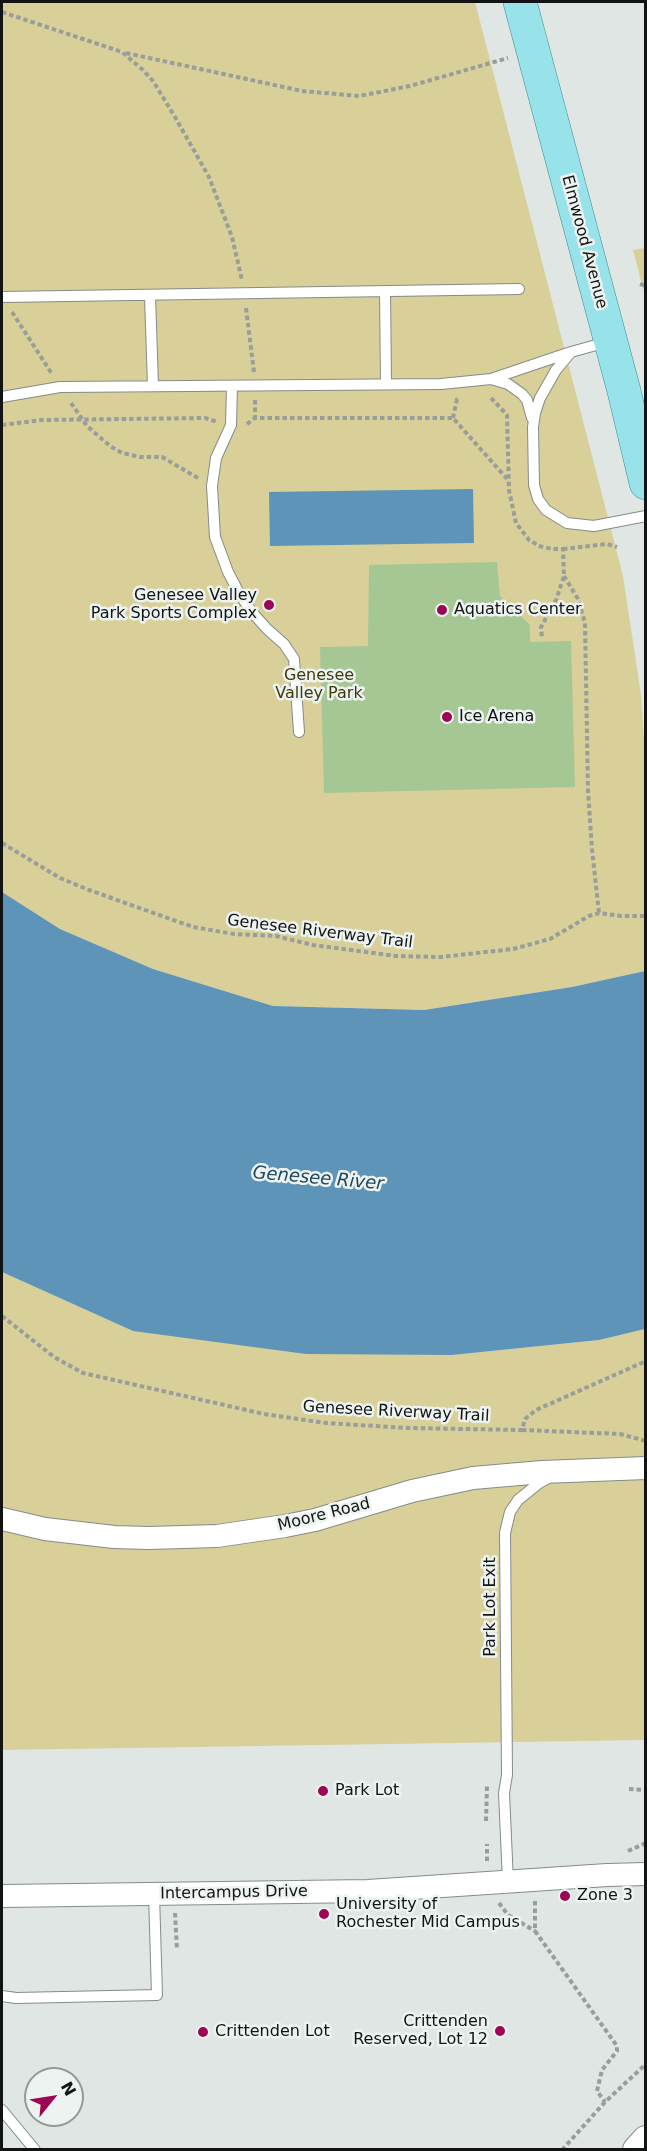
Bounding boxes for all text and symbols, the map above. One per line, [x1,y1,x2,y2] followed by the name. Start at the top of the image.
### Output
[557,173,611,311] street label: Elmwood Avenue
[91,586,257,624] place label: Genesee Valley Park Sports Complex
[262,598,276,612] marker: Genesee Valley Park Sports Complex
[454,600,582,620] place label: Aquatics Center
[435,603,449,617] marker: Aquatics Center
[275,666,363,704] park label: Genesee Valley Park
[459,707,534,727] place label: Ice Arena
[440,710,454,724] marker: Ice Arena
[226,911,414,953] street label: Genesee Riverway Trail
[252,1163,384,1195] water label: Genesee River
[302,1398,490,1426] street label: Genesee Riverway Trail
[276,1494,372,1536] street label: Moore Road
[481,1557,501,1657] street label: Park Lot Exit
[335,1781,399,1801] place label: Park Lot
[316,1784,330,1798] marker: Park Lot
[160,1882,308,1904] street label: Intercampus Drive
[577,1886,633,1906] place label: Zone 3
[558,1889,572,1903] marker: Zone 3
[336,1895,520,1933] place label: University of Rochester Mid Campus
[317,1907,331,1921] marker: University of Rochester Mid Campus
[353,2012,488,2050] place label: Crittenden Reserved, Lot 12
[215,2022,330,2042] place label: Crittenden Lot
[493,2024,507,2038] marker: Crittenden Reserved, Lot 12
[196,2025,210,2039] marker: Crittenden Lot
[24,2067,84,2127] north arrow
[57,2078,80,2099] text: N

